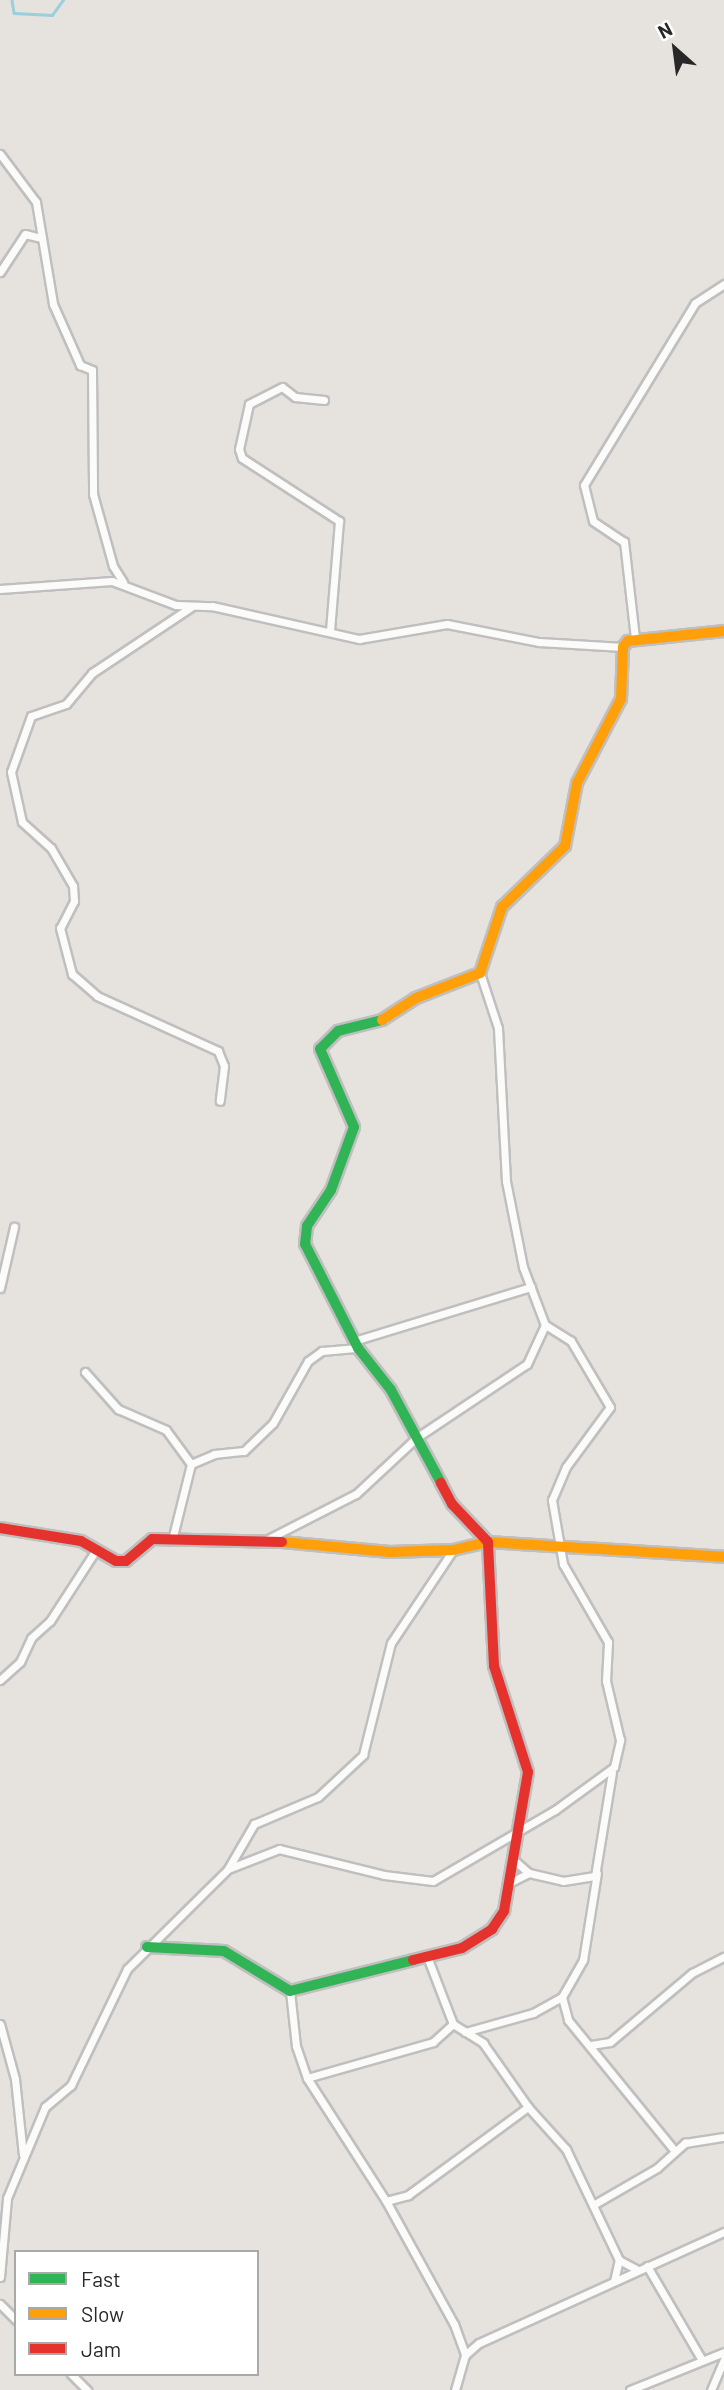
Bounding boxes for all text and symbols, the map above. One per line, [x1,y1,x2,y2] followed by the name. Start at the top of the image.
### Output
[640,14,710,84] north arrow
[654,17,676,43] text: N
[14,2250,259,2376] legend
[81,2266,121,2291] text: Fast
[81,2301,124,2326] text: Slow
[81,2336,121,2361] text: Jam

